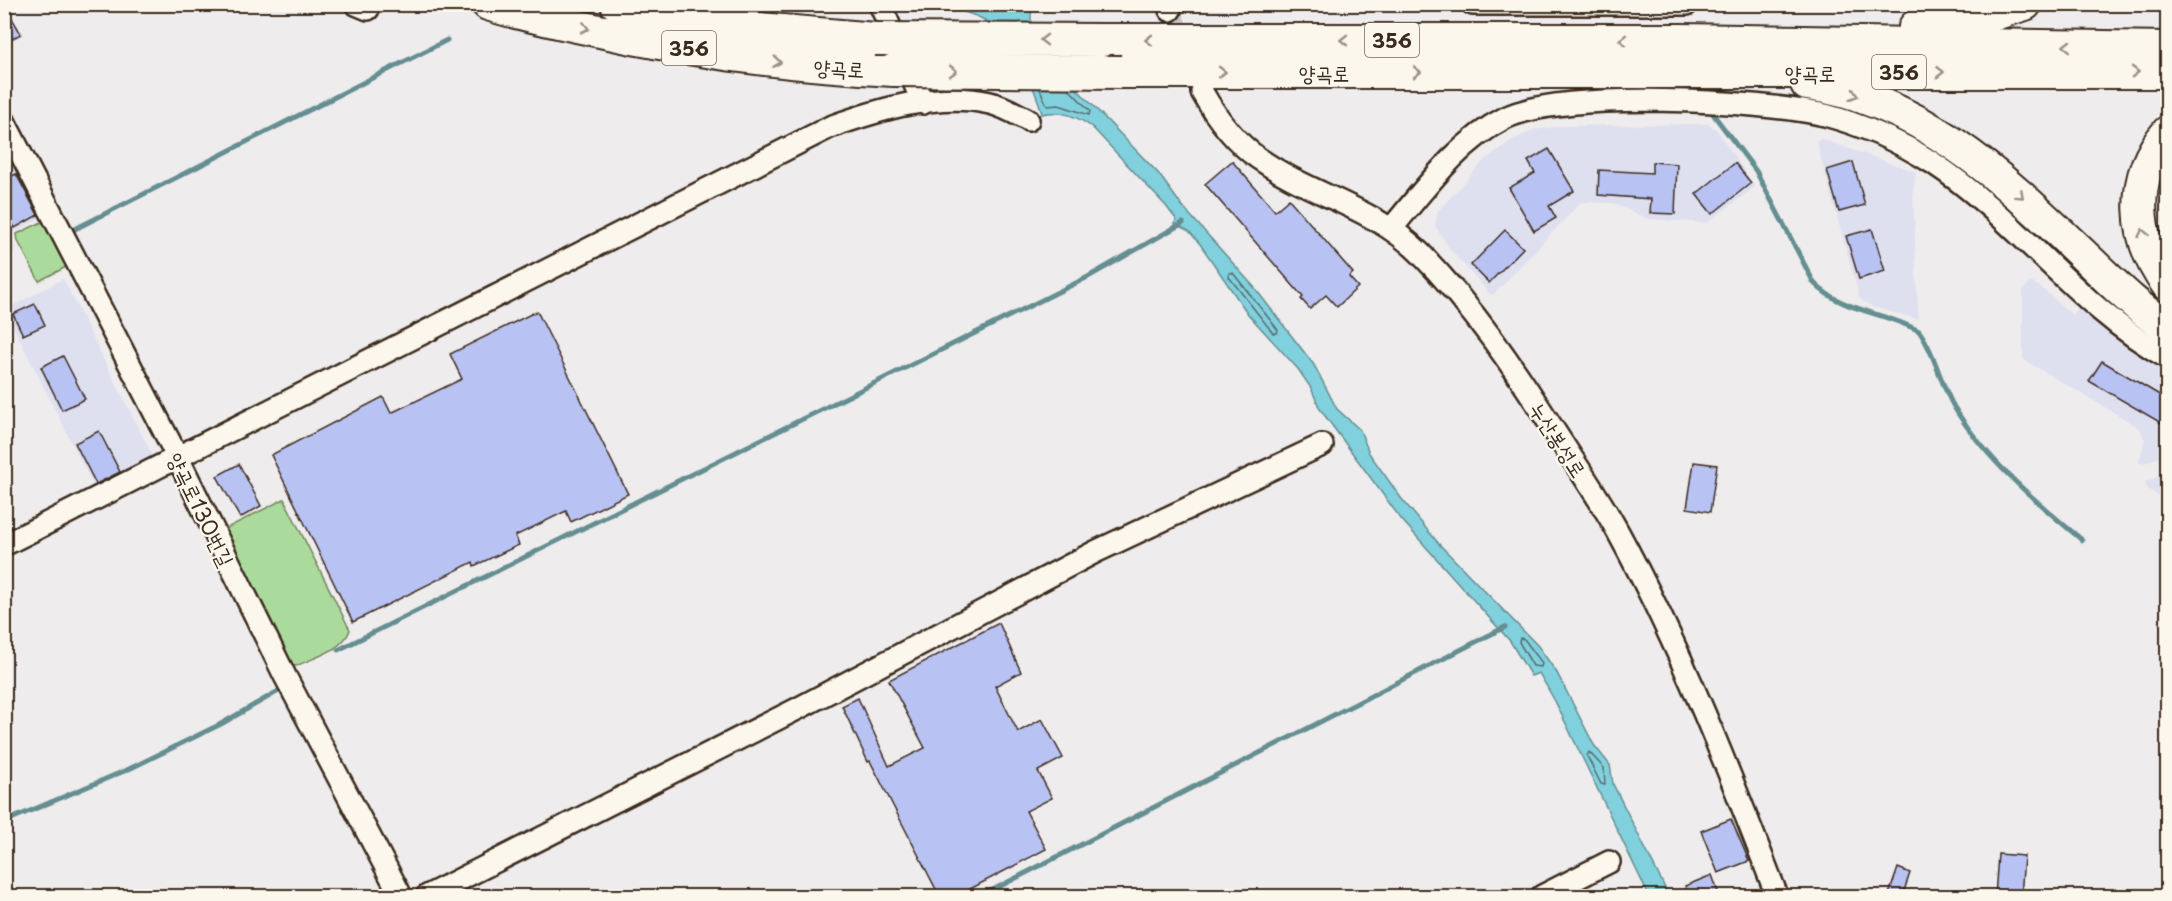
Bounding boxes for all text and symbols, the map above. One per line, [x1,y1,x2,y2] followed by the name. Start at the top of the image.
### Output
[580,21,590,34] one-way arrow
[1365,23,1419,57] road number: 356
[662,31,716,65] road number: 356
[1040,34,1049,46] one-way arrow
[1144,34,1153,46] one-way arrow
[1339,34,1348,46] one-way arrow
[1618,34,1627,46] one-way arrow
[2063,40,2072,53] one-way arrow
[813,50,865,84] street label: 양곡로
[773,55,782,67] one-way arrow
[1872,55,1926,89] road number: 356
[1299,56,1349,88] street label: 양곡로
[1785,56,1835,88] street label: 양곡로
[948,65,957,78] one-way arrow
[1217,66,1226,78] one-way arrow
[1412,66,1421,78] one-way arrow
[1936,66,1945,78] one-way arrow
[2131,66,2140,78] one-way arrow
[1848,88,1859,100] one-way arrow
[2013,188,2024,199] one-way arrow
[2137,228,2150,238] one-way arrow
[1523,395,1595,483] street label: 누산봉성로
[161,447,243,571] street label: 양곡로130번길

